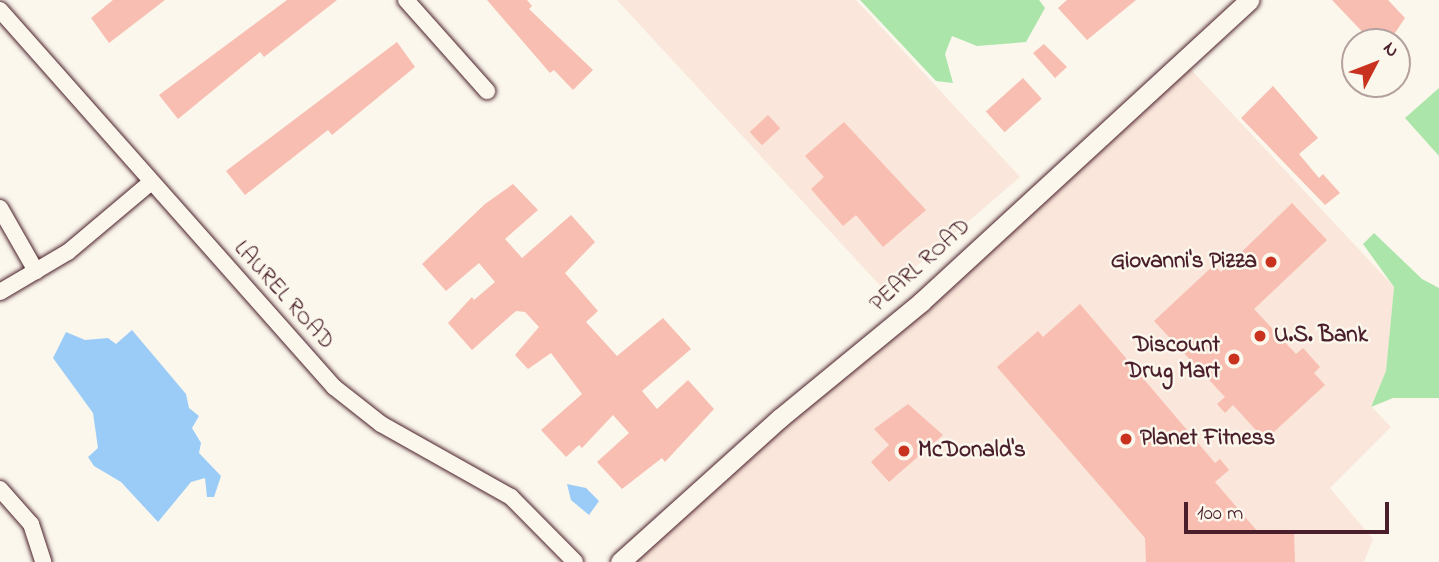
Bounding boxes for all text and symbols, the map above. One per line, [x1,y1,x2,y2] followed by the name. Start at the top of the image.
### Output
[1341,28,1411,98] north arrow
[1376,36,1405,64] text: N
[865,214,977,318] street label: PEARL ROAD
[227,236,339,356] street label: LAUREL ROAD
[1111,248,1257,276] place label: Giovanni's Pizza
[1263,254,1279,270] marker: Giovanni's Pizza
[1274,322,1368,350] place label: U.S. Bank
[1252,328,1268,344] marker: U.S. Bank
[1126,332,1220,386] place label: Discount Drug Mart
[1226,351,1242,367] marker: Discount Drug Mart
[1140,425,1275,453] place label: Planet Fitness
[1118,431,1134,447] marker: Planet Fitness
[918,437,1026,465] place label: McDonald's
[896,443,912,459] marker: McDonald's
[1187,489,1392,532] scale bar
[1197,499,1243,529] text: 100 m

